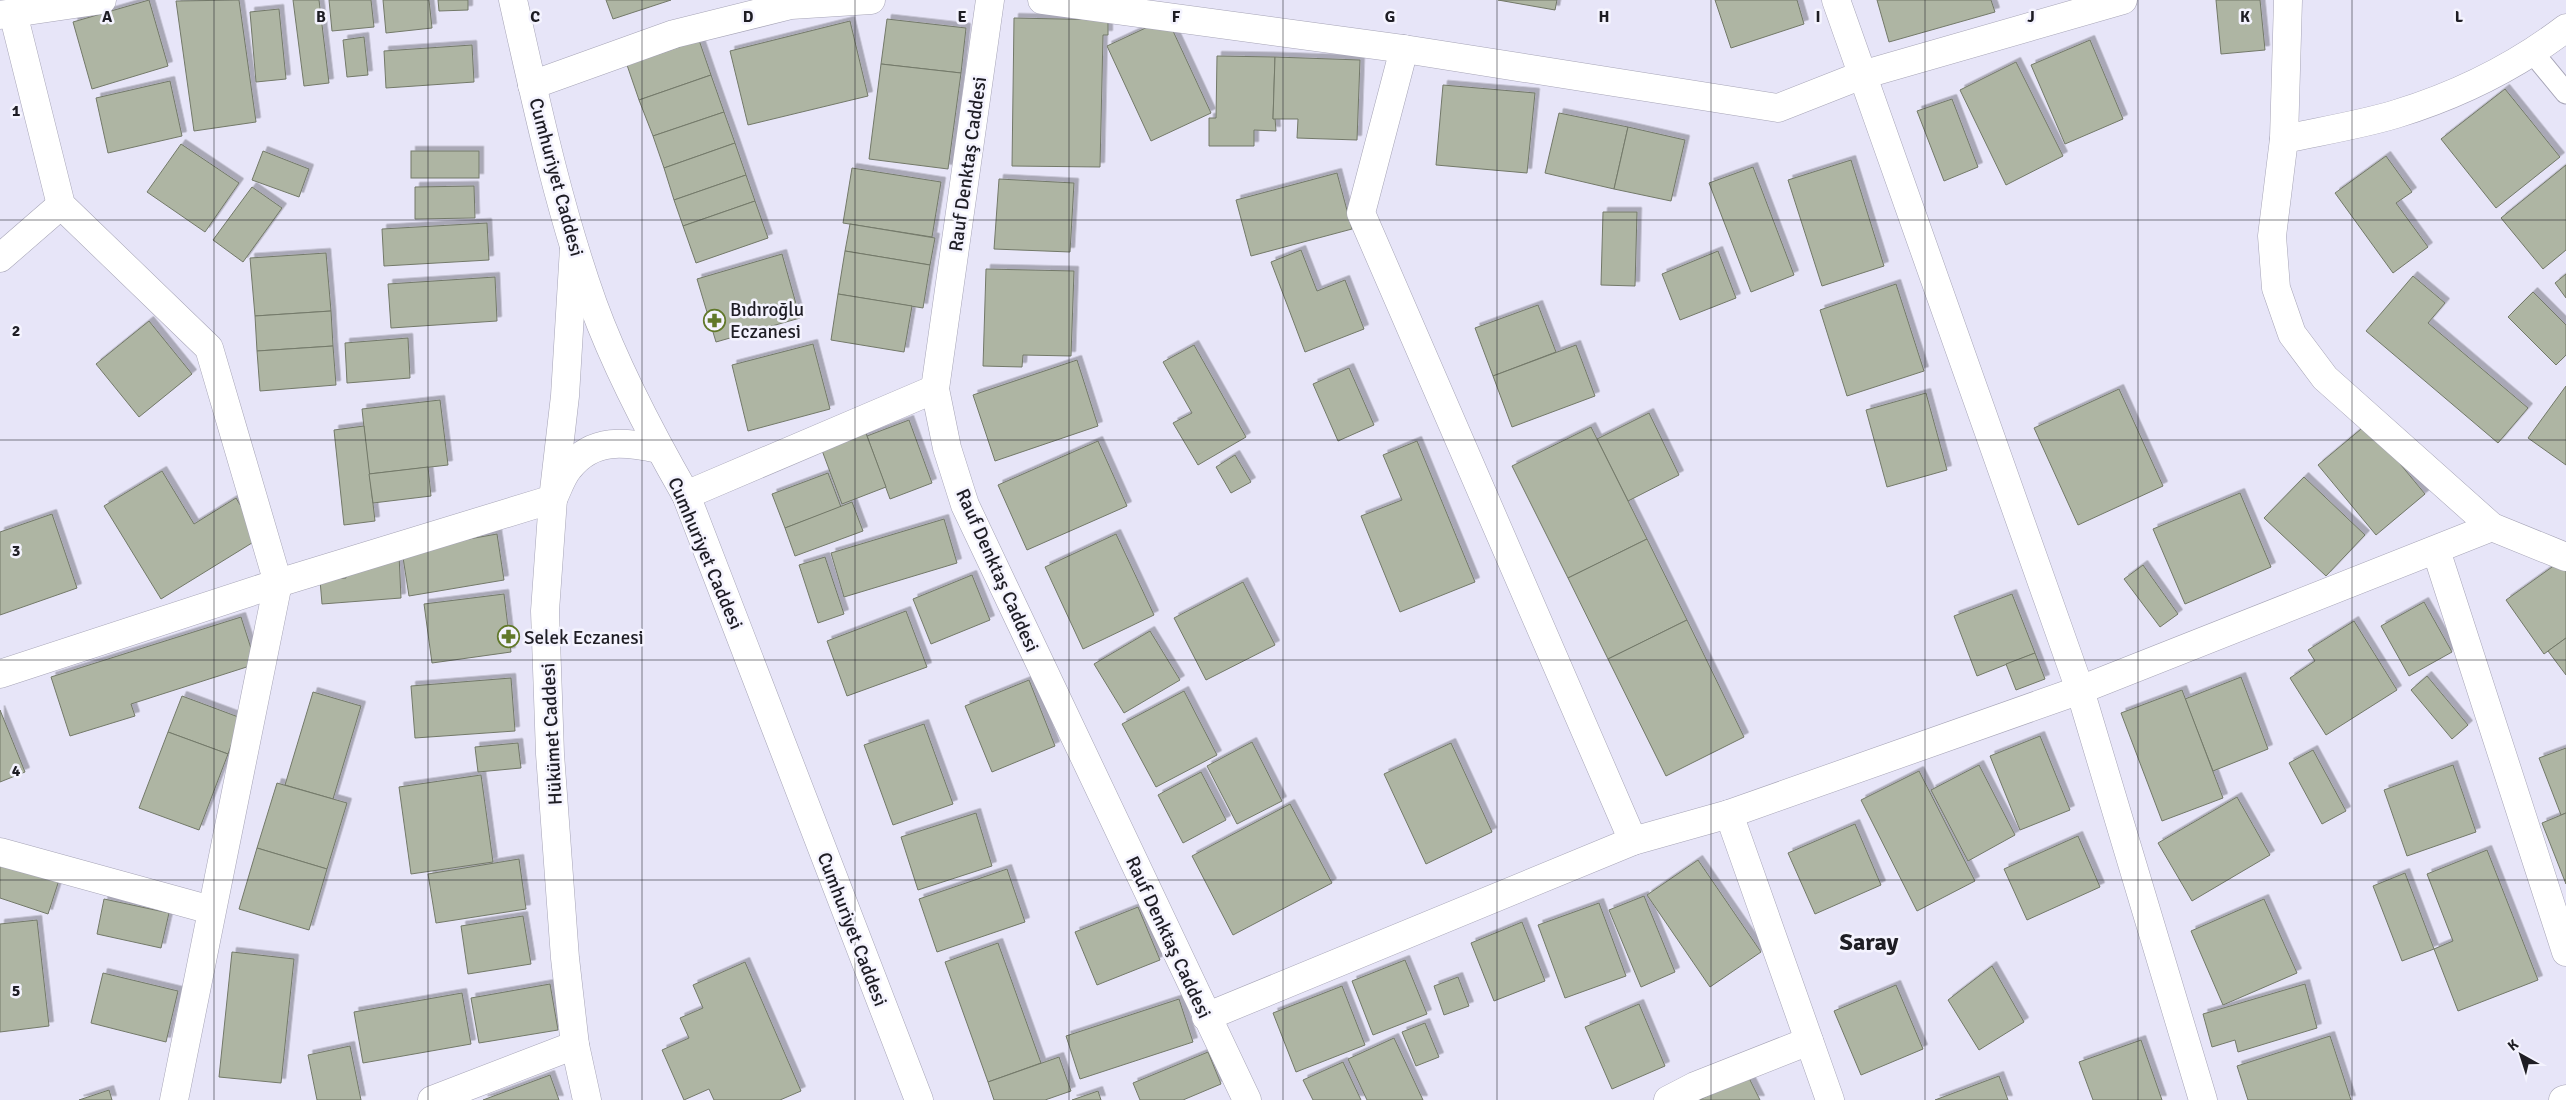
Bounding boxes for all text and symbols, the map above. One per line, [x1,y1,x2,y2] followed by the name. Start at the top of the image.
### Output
[102,7,113,27] text: A
[316,7,326,27] text: B
[530,7,540,27] text: C
[743,7,754,27] text: D
[957,7,967,27] text: E
[1172,7,1181,27] text: F
[1385,7,1395,27] text: G
[1599,7,1609,27] text: H
[1815,7,1821,27] text: I
[2027,7,2035,27] text: J
[2240,7,2250,27] text: K
[2455,7,2464,27] text: L
[944,75,992,253] street label: Rauf Denktaş Caddesi
[523,95,589,259] street label: Cumhuriyet Caddesi
[12,101,21,121] text: 1
[730,298,804,344] place label: Bıdıroğlu Eczanesi
[702,308,726,332] pharmacy icon: Bıdıroğlu Eczanesi
[12,321,20,341] text: 2
[662,474,748,633] street label: Cumhuriyet Caddesi
[950,485,1044,656] street label: Rauf Denktaş Caddesi
[12,541,20,561] text: 3
[496,625,520,649] pharmacy icon: Selek Eczanesi
[524,626,644,650] place label: Selek Eczanesi
[536,662,568,806] street label: Hükümet Caddesi
[12,761,21,781] text: 4
[812,849,892,1010] street label: Cumhuriyet Caddesi
[1120,852,1216,1022] street label: Rauf Denktaş Caddesi
[1840,927,1899,957] district label: Saray
[12,981,20,1001] text: 5
[2496,1030,2546,1080] north arrow
[2504,1036,2522,1055] text: K

